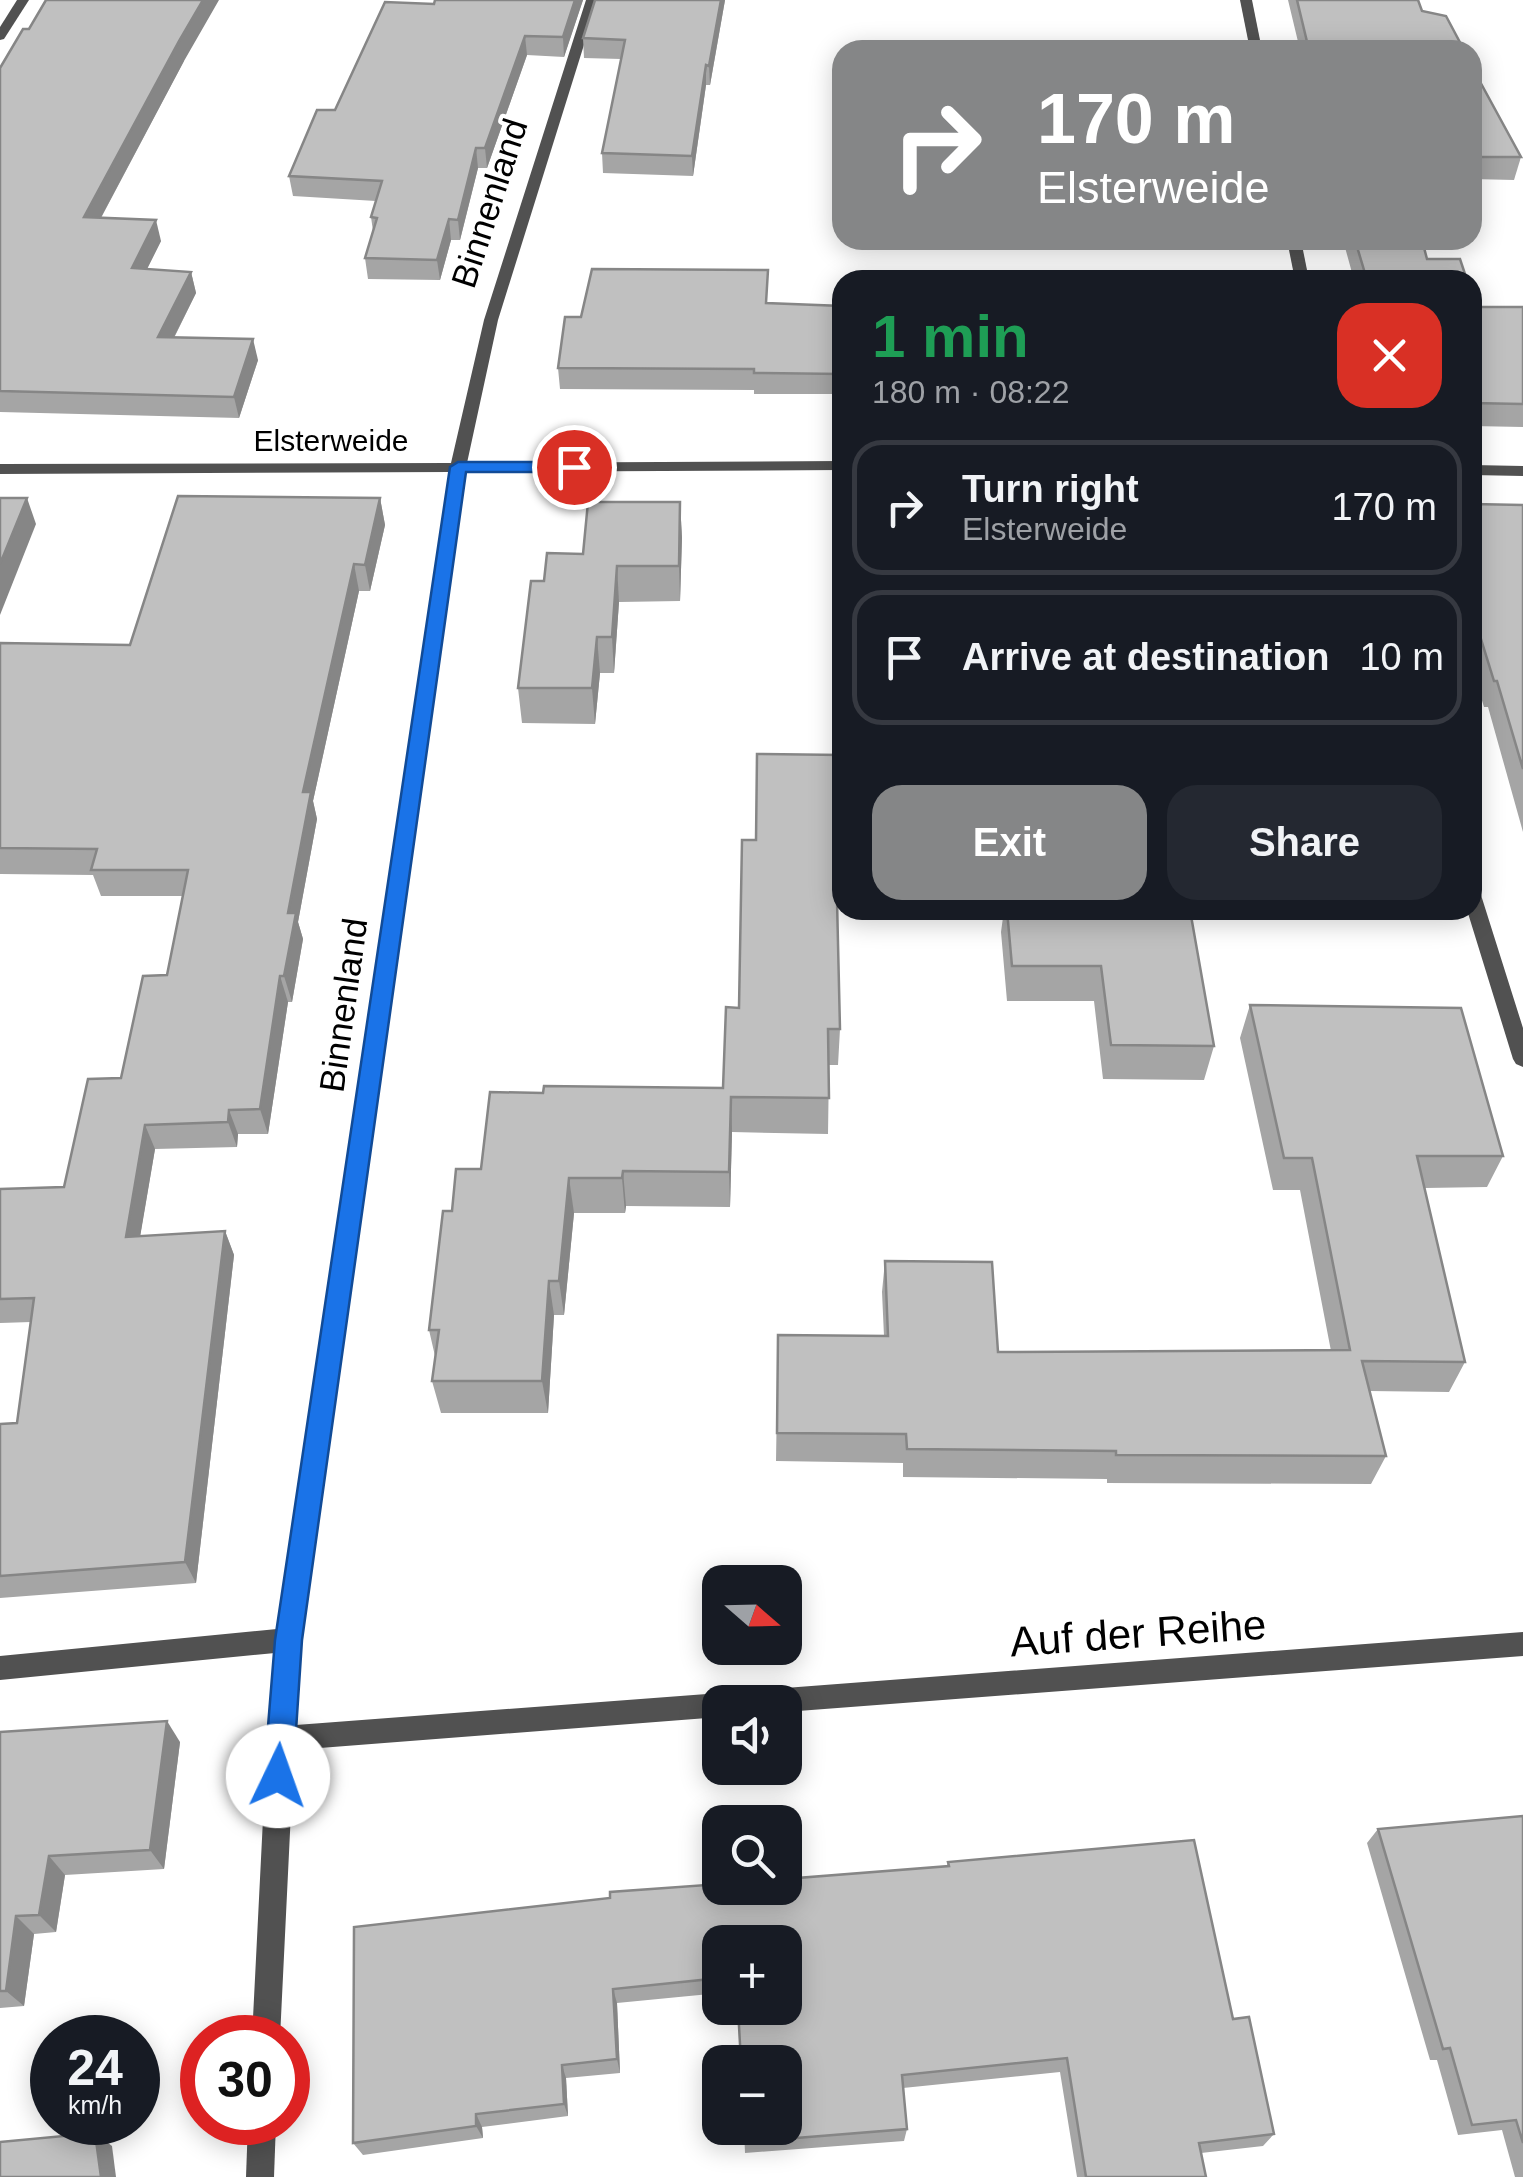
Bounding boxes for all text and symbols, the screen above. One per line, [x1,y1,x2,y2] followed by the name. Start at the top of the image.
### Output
[872,80,1002,210] icon: right
[1037,80,1235,158] text: 170 m
[443,114,535,292] street label: Binnenland
[1037,162,1270,213] text: Elsterweide
[872,303,1029,370] text: 1 min
[1337,303,1442,408] button: close
[872,374,1069,410] text: 180 m · 08:22
[253,424,409,457] street label: Elsterweide
[532,425,617,510] pin
[547,440,602,495] icon: arrive
[962,468,1139,510] text: Turn right
[877,480,932,535] icon: right
[1331,486,1437,528] text: 170 m
[962,511,1127,547] text: Elsterweide
[877,630,932,685] icon: arrive
[962,636,1329,678] text: Arrive at destination
[1359,636,1444,678] text: 10 m
[872,785,1147,900] button: Exit
[1167,785,1442,900] button: Share
[312,916,374,1094] street label: Binnenland
[702,1565,802,1665] north arrow
[702,1565,802,2145] map controls
[1008,1601,1268,1665] street label: Auf der Reihe
[702,1685,802,1785] button: sound
[226,1724,330,1828] position arrow
[702,1805,802,1905] button: search
[702,1925,802,2025] button: +
[180,2015,310,2145] speed limit sign: 30
[67,2040,123,2096] text: 24
[702,2045,802,2145] button: −
[68,2091,122,2119] text: km/h

